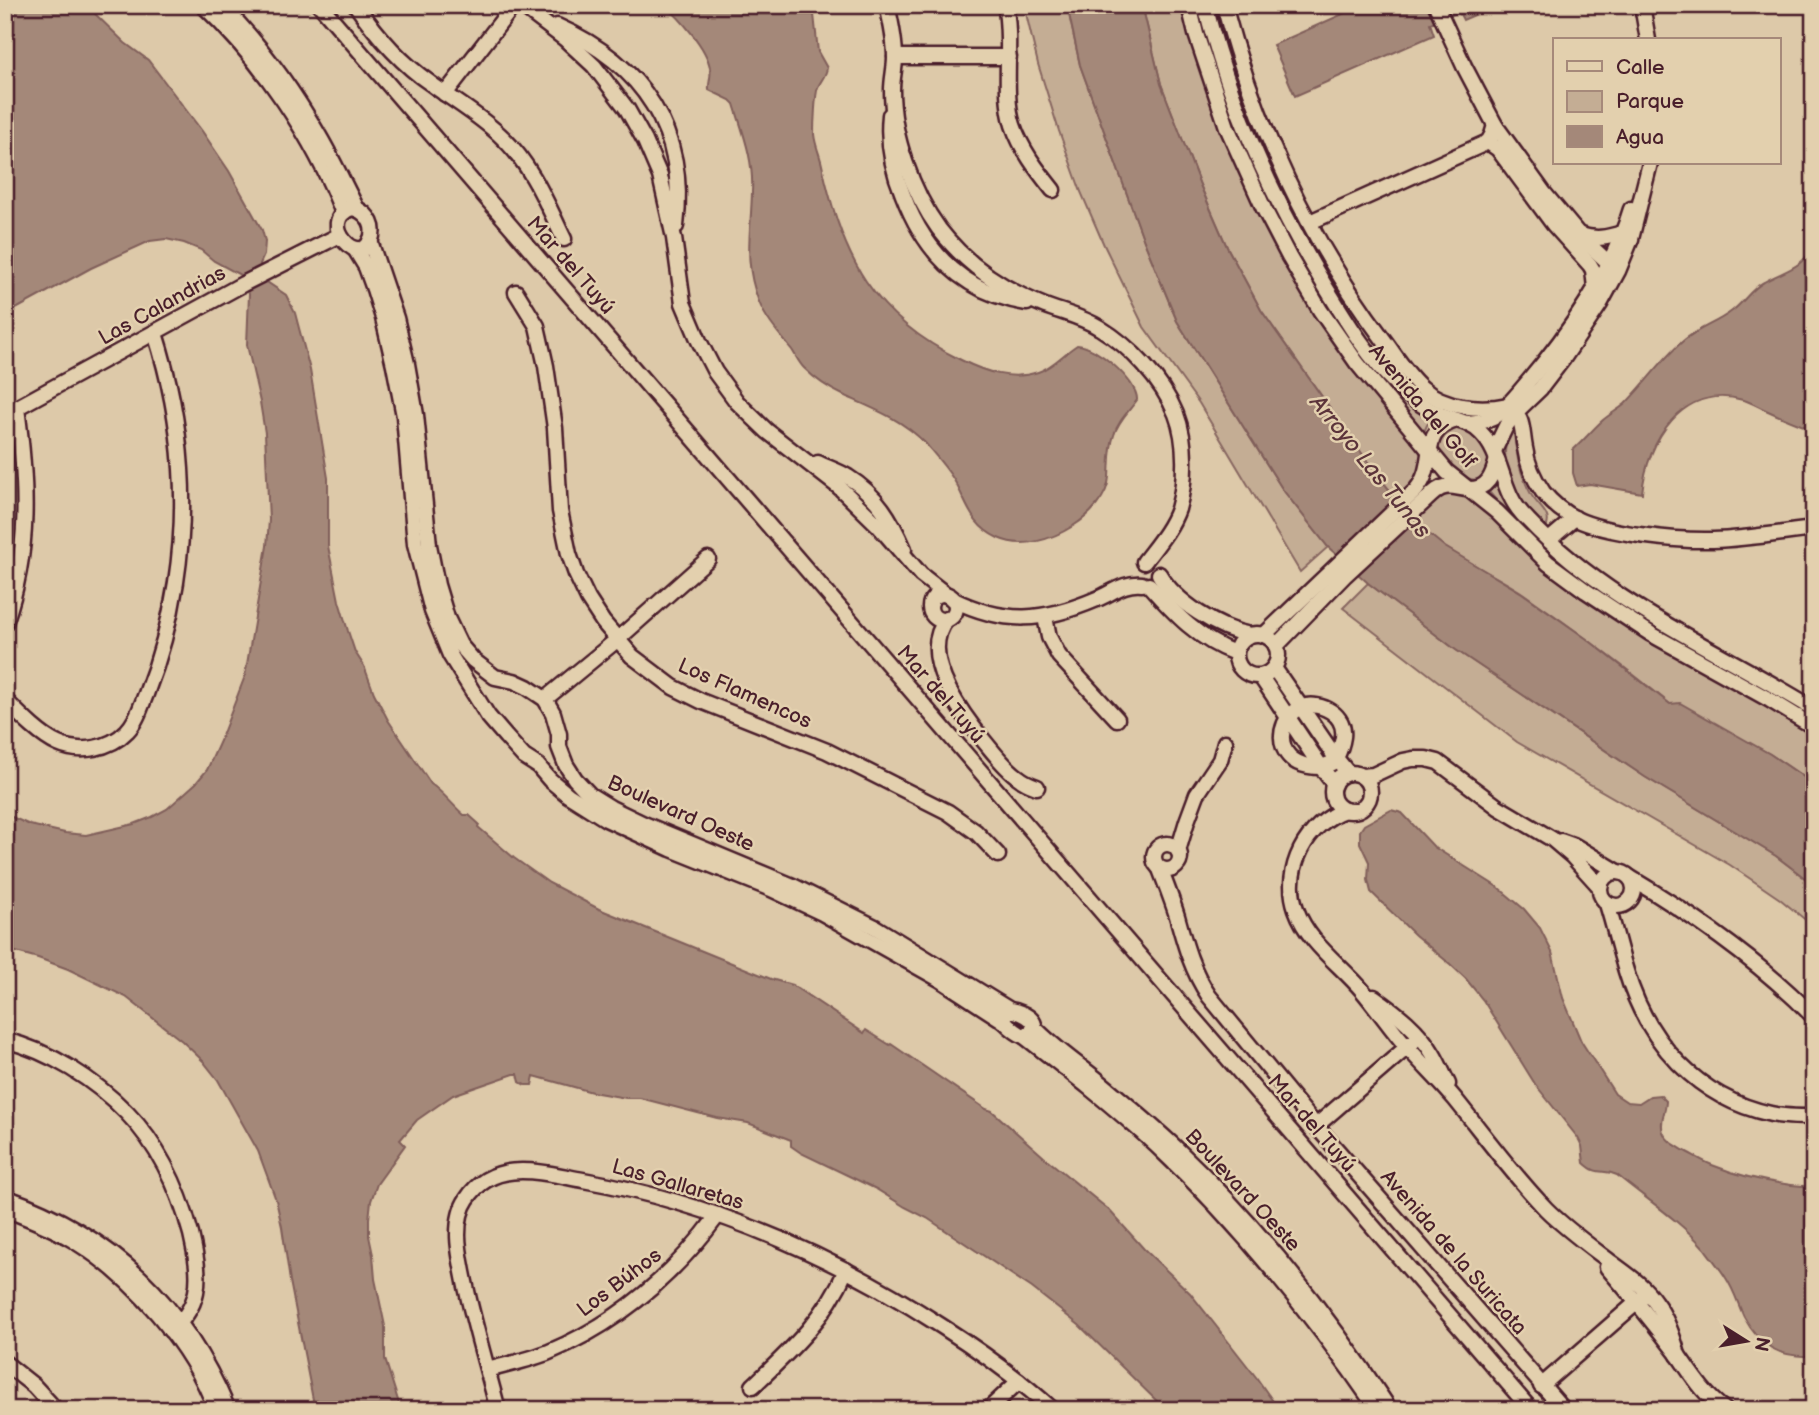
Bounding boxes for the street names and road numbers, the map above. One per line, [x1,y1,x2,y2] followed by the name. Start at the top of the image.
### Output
[521,211,620,319] street label: Mar del Tuyú
[94,260,230,351] street label: Las Calandrias
[1363,339,1482,474] street label: Avenida del Golf
[891,640,990,748] street label: Mar del Tuyú
[674,653,815,734] street label: Los Flamencos
[603,770,758,857] street label: Boulevard Oeste
[1262,1069,1361,1177] street label: Mar del Tuyú
[1180,1124,1306,1257] street label: Boulevard Oeste
[609,1154,747,1215] street label: Las Gallaretas
[1375,1165,1532,1340] street label: Avenida de la Suricata
[572,1243,666,1322] street label: Los Búhos

